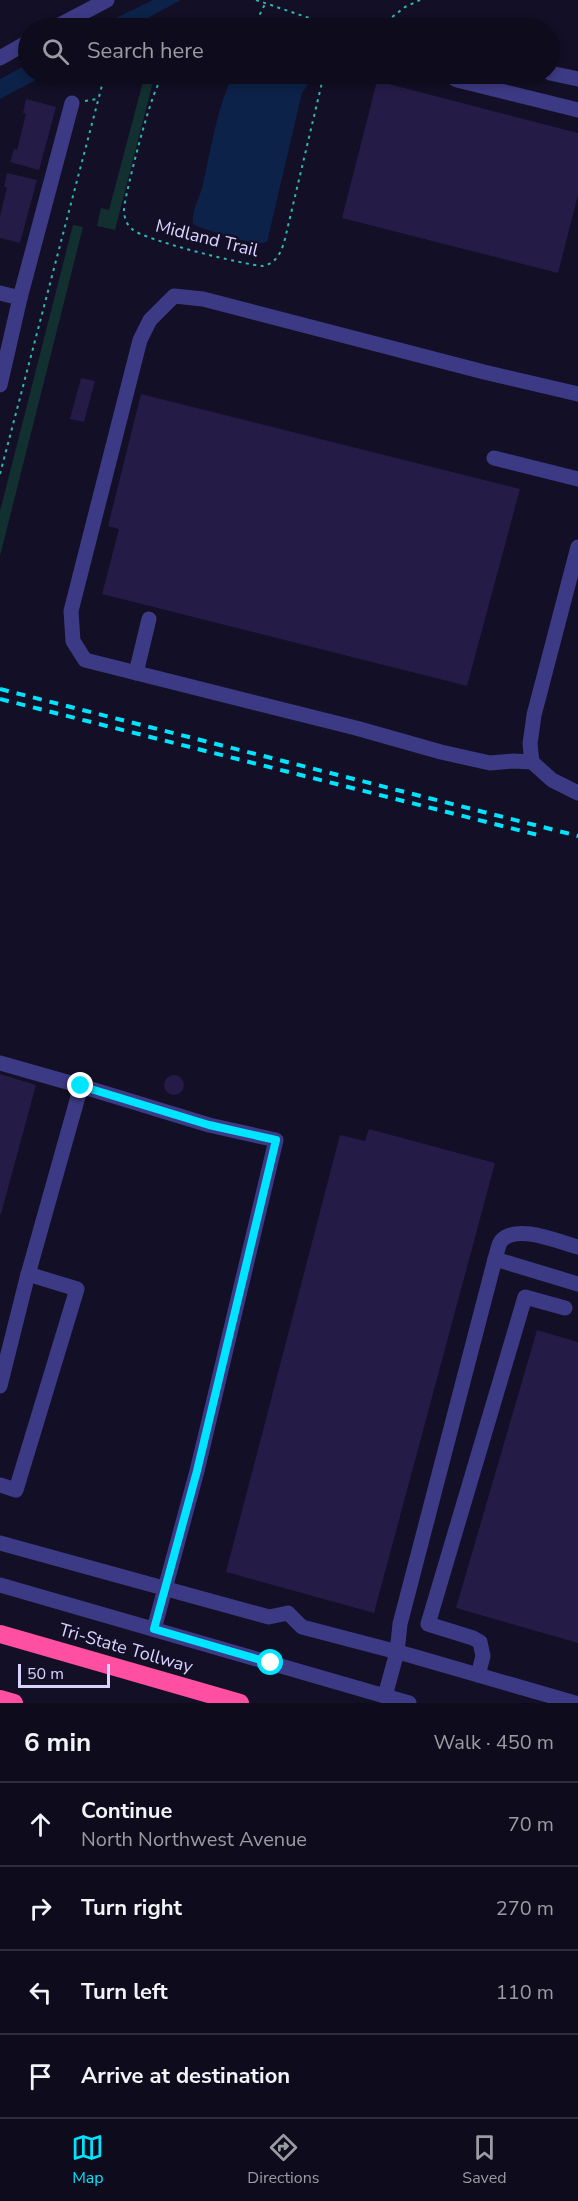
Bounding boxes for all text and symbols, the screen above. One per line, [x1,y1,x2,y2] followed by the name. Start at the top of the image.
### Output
[18,18,560,84] search box
[39,35,72,68] icon: search
[87,36,204,66] text: Search here
[153,214,262,263] street label: Midland Trail
[67,1072,93,1098] route end
[56,1617,196,1679] street label: Tri-State Tollway
[257,1649,283,1675] route start
[18,1661,110,1688] scale bar
[27,1663,64,1685] text: 50 m
[24,1725,91,1760] text: 6 min
[434,1729,554,1756] text: Walk · 450 m
[81,1796,172,1826] text: Continue
[24,1808,57,1841] icon: ahead
[508,1811,554,1838] text: 70 m
[81,1826,307,1853] text: North Northwest Avenue
[24,1892,57,1925] icon: right
[81,1893,182,1923] text: Turn right
[496,1895,554,1922] text: 270 m
[24,1976,57,2009] icon: left
[81,1977,168,2007] text: Turn left
[496,1979,554,2006] text: 110 m
[24,2060,57,2093] icon: arrive
[81,2061,290,2091] text: Arrive at destination
[71,2131,104,2189] tab: Map
[247,2131,319,2189] tab: Directions
[462,2131,507,2189] tab: Saved

